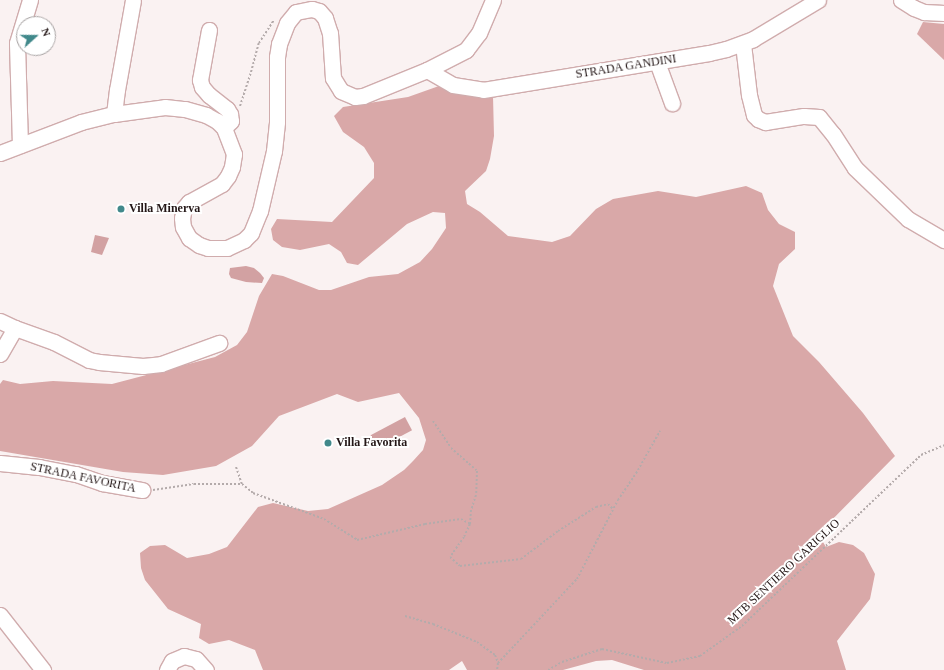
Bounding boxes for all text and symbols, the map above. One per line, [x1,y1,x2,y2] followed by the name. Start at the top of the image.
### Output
[16,16,56,56] north arrow
[39,26,53,38] text: N
[574,52,678,82] street label: STRADA GANDINI
[129,202,200,216] place label: Villa Minerva
[116,204,126,214] marker: Villa Minerva
[336,436,407,450] place label: Villa Favorita
[323,438,333,448] marker: Villa Favorita
[29,460,137,496] street label: STRADA FAVORITA
[725,516,843,628] street label: MTB SENTIERO GARIGLIO

